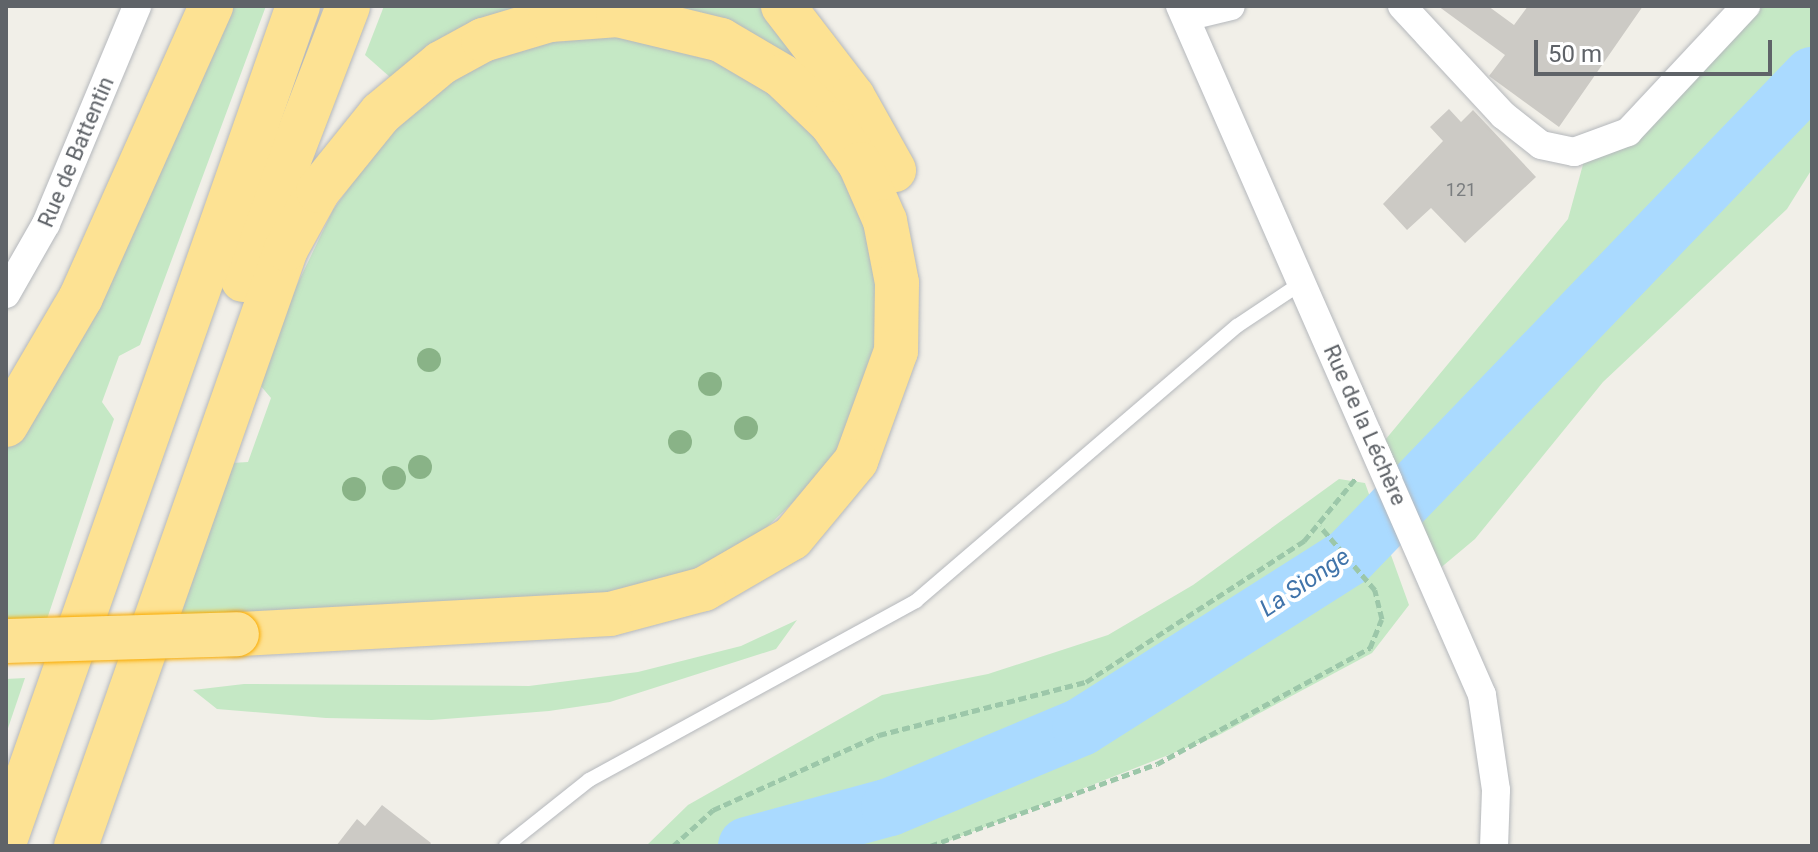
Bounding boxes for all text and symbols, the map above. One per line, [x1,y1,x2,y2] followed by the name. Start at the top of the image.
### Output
[1538,24,1776,74] scale bar
[1548,40,1602,68] text: 50 m
[32,73,120,231] street label: Rue de Battentin
[1446,179,1476,201] house number: 121
[1318,341,1412,509] street label: Rue de la Léchère
[1255,543,1355,623] water label: La Sionge

